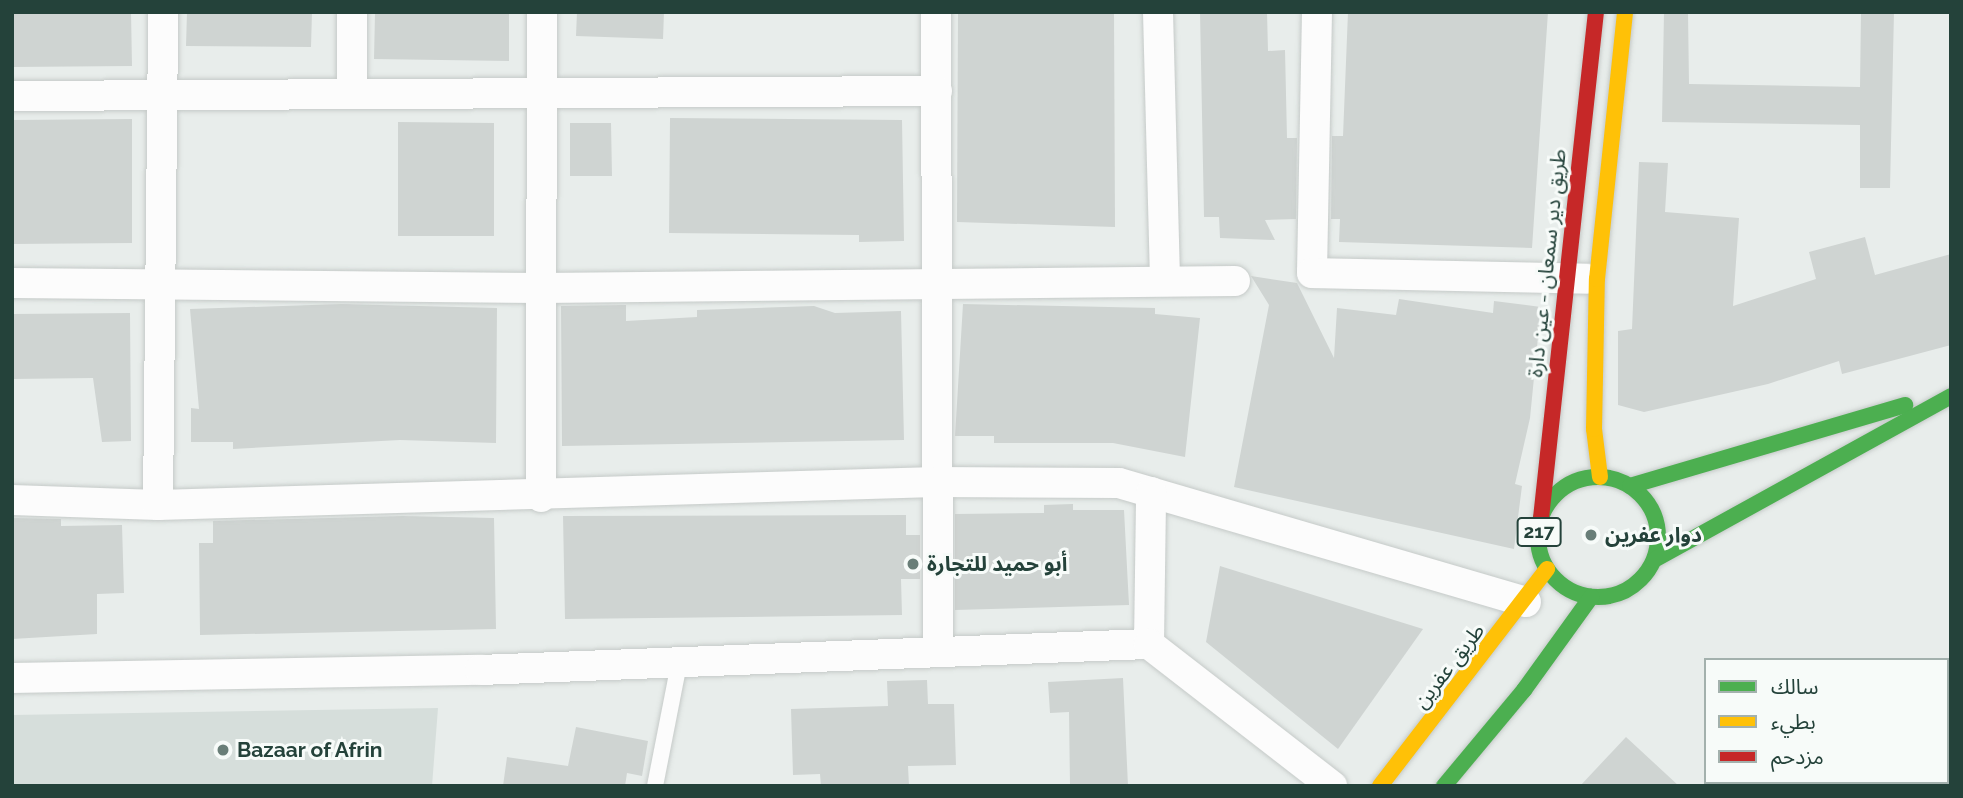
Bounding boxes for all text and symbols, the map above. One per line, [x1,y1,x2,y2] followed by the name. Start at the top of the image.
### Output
[1522,148,1572,378] street label: طريق دير سمعان - عين دارة
[1516,516,1562,548] road number: 217
[1605,522,1702,548] place label: دوار عفرين
[1583,527,1599,543] marker: دوار عفرين
[927,551,1067,577] place label: أبو حميد للتجارة
[905,556,921,572] marker: أبو حميد للتجارة
[1408,619,1490,713] street label: طريق عفرين
[1704,658,1949,784] legend
[1771,674,1818,699] text: سالك
[1771,709,1816,734] text: بطيء
[237,737,384,763] place label: Bazaar of Afrin
[215,742,231,758] marker: Bazaar of Afrin
[1771,744,1824,769] text: مزدحم

